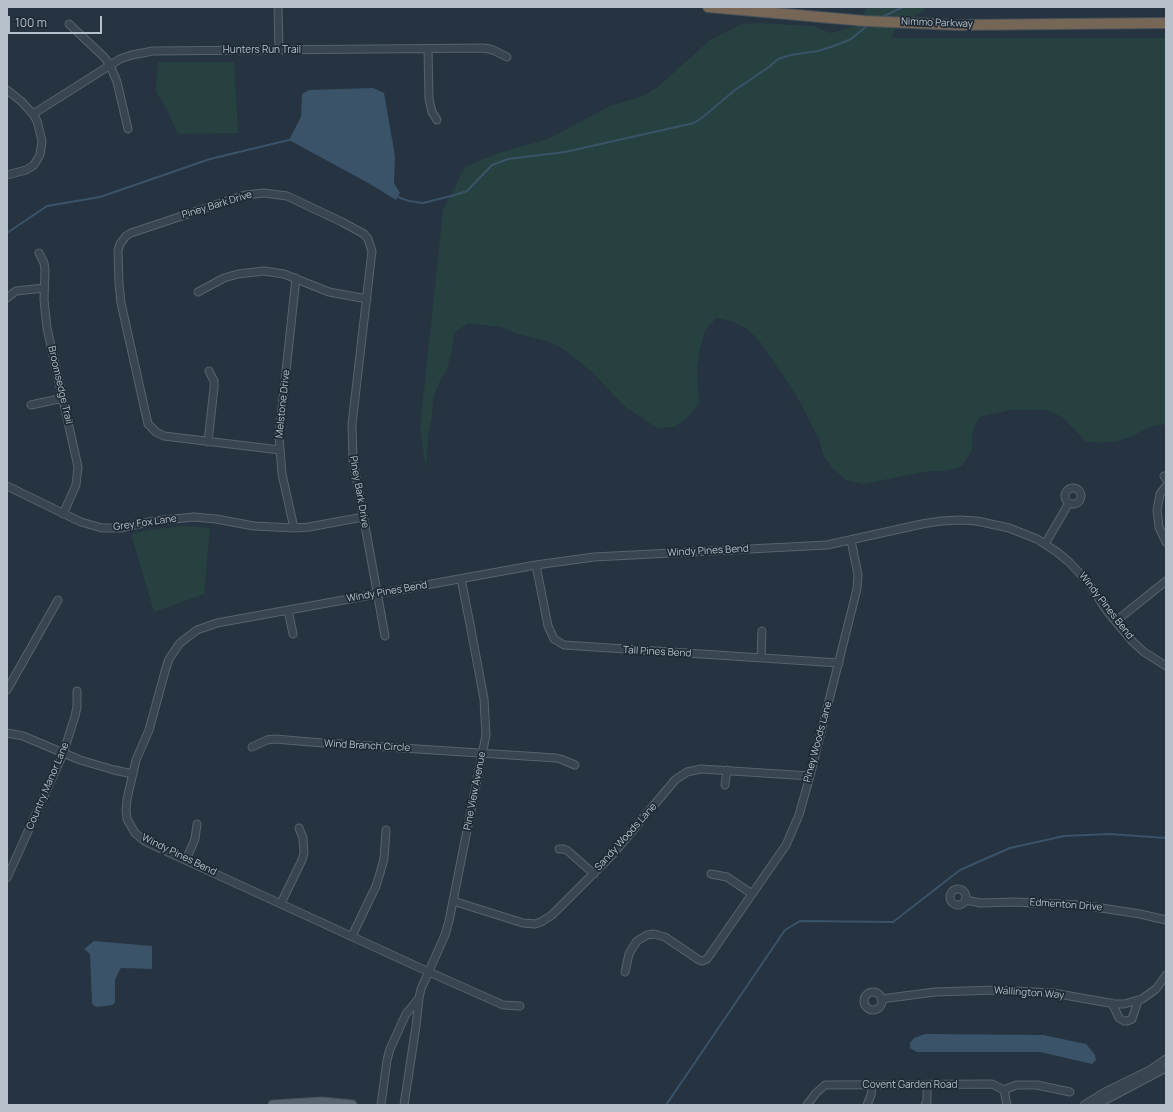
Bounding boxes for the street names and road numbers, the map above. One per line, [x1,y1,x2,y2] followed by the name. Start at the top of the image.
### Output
[901,16,973,30] street label: Nimmo Parkway
[223,44,301,56] street label: Hunters Run Trail
[180,189,254,221] street label: Piney Bark Drive
[45,345,75,425] street label: Broomsedge Trail
[273,369,293,439] street label: Melstone Drive
[347,455,371,529] street label: Piney Bark Drive
[112,513,178,533] street label: Grey Fox Lane
[667,543,749,559] street label: Windy Pines Bend
[1076,570,1136,642] street label: Windy Pines Bend
[346,579,428,605] street label: Windy Pines Bend
[622,644,692,660] street label: Tall Pines Bend
[801,700,835,784] street label: Piney Woods Lane
[324,738,410,754] street label: Wind Branch Circle
[24,741,72,831] street label: Country Manor Lane
[461,751,489,831] street label: Pine View Avenue
[592,801,660,873] street label: Sandy Woods Lane
[140,832,218,878] street label: Windy Pines Bend
[1029,896,1103,914] street label: Edmenton Drive
[993,985,1065,1001] street label: Wallington Way
[863,1079,957,1091] street label: Covent Garden Road

